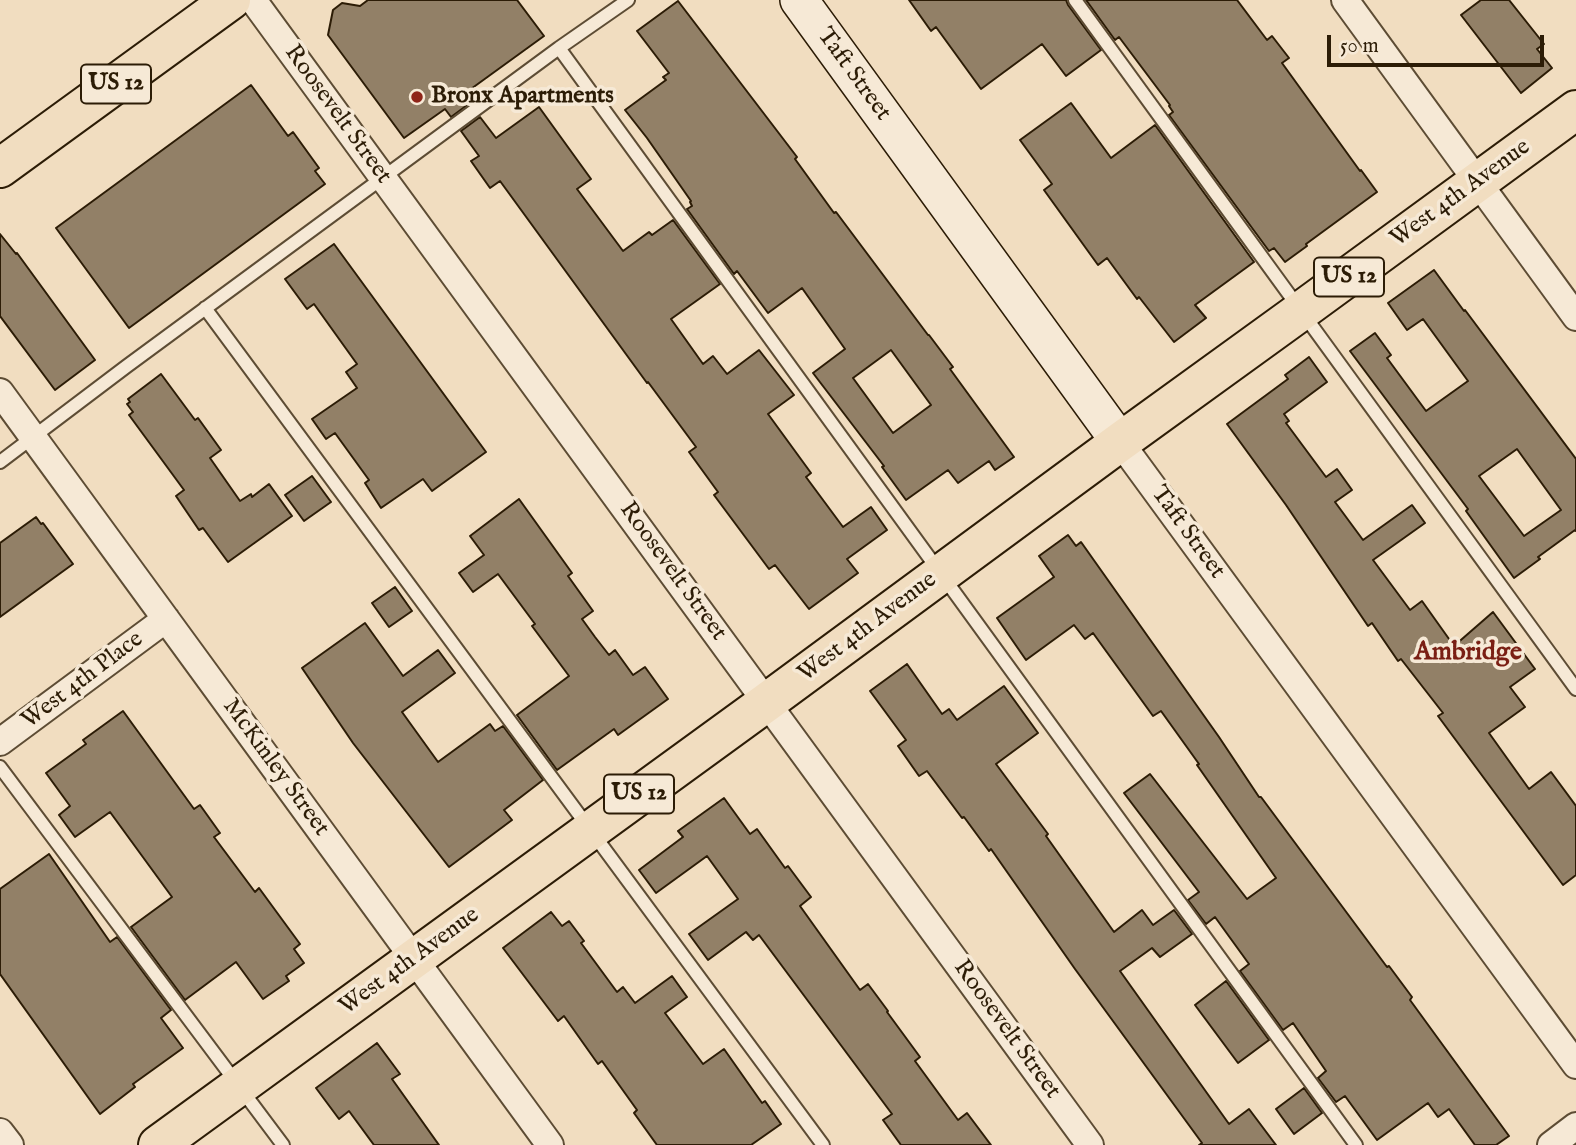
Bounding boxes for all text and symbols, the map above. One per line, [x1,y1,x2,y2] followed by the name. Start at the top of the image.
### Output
[1331,21,1548,65] scale bar
[810,23,896,127] street label: Taft Street
[1340,33,1379,60] text: 50 m
[277,40,397,190] street label: Roosevelt Street
[81,64,151,104] road number: US 12
[431,83,614,111] place label: Bronx Apartments
[409,89,425,105] marker: Bronx Apartments
[1385,134,1537,254] street label: West 4th Avenue
[1314,258,1384,296] road number: US 12
[1144,481,1230,585] street label: Taft Street
[612,497,732,647] street label: Roosevelt Street
[793,567,943,689] street label: West 4th Avenue
[17,626,149,736] street label: West 4th Place
[1414,638,1522,670] district label: Ambridge
[215,694,335,842] street label: McKinley Street
[604,774,674,814] road number: US 12
[334,902,486,1022] street label: West 4th Avenue
[946,955,1066,1105] street label: Roosevelt Street

